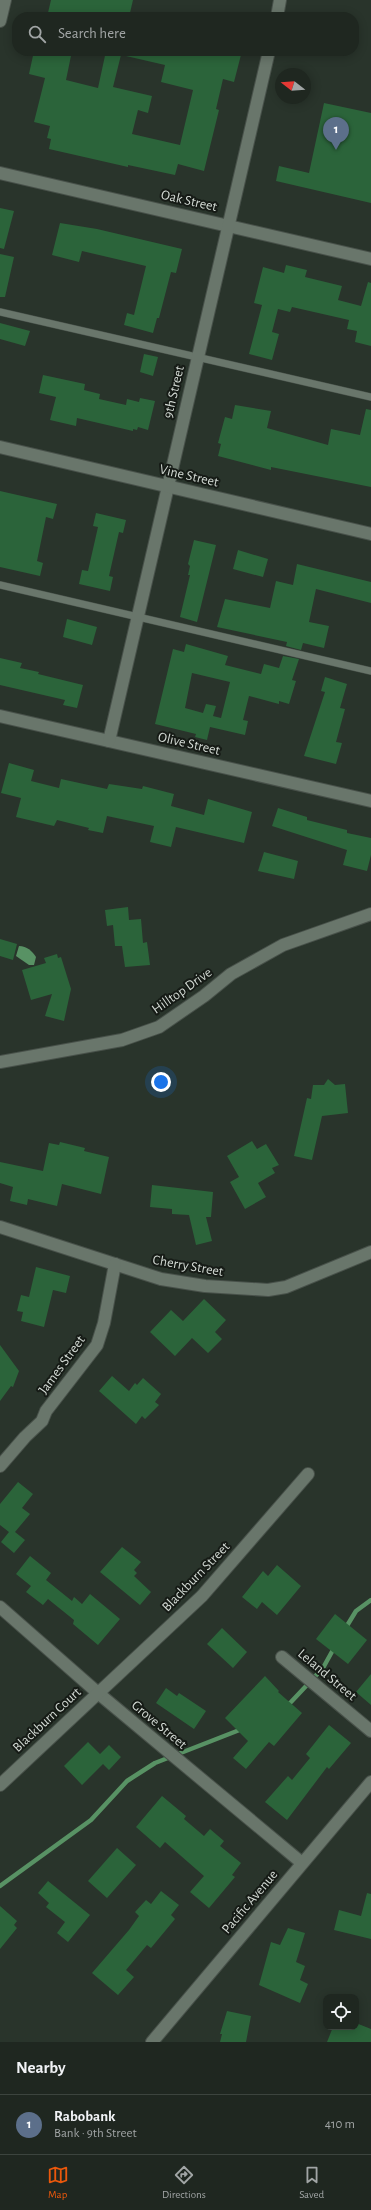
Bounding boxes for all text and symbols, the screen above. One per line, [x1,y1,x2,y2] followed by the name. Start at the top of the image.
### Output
[12,12,359,56] search box
[26,23,48,45] icon: search
[58,26,126,41] text: Search here
[275,68,311,104] north arrow
[323,117,349,150] pin: 1
[160,188,219,214] street label: Oak Street
[161,364,187,420] street label: 9th Street
[158,462,220,490] street label: Vine Street
[157,730,222,758] street label: Olive Street
[149,965,215,1017] street label: Hilltop Drive
[151,1072,171,1092] your location
[152,1253,225,1279] street label: Cherry Street
[36,1333,88,1397] street label: James Street
[160,1539,233,1614] street label: Blackburn Street
[295,1647,359,1704] street label: Leland Street
[10,1685,84,1755] street label: Blackburn Court
[129,1698,189,1752] street label: Grove Street
[219,1867,281,1937] street label: Pacific Avenue
[323,1994,359,2030] map controls
[323,1994,359,2030] button: locate
[16,2059,66,2076] text: Nearby
[54,2109,116,2124] text: Rabobank
[27,2118,31,2131] text: 1
[325,2118,355,2131] text: 410 m
[54,2127,137,2140] text: Bank · 9th Street
[47,2164,69,2201] tab: Map
[162,2164,206,2201] tab: Directions
[299,2164,324,2201] tab: Saved

